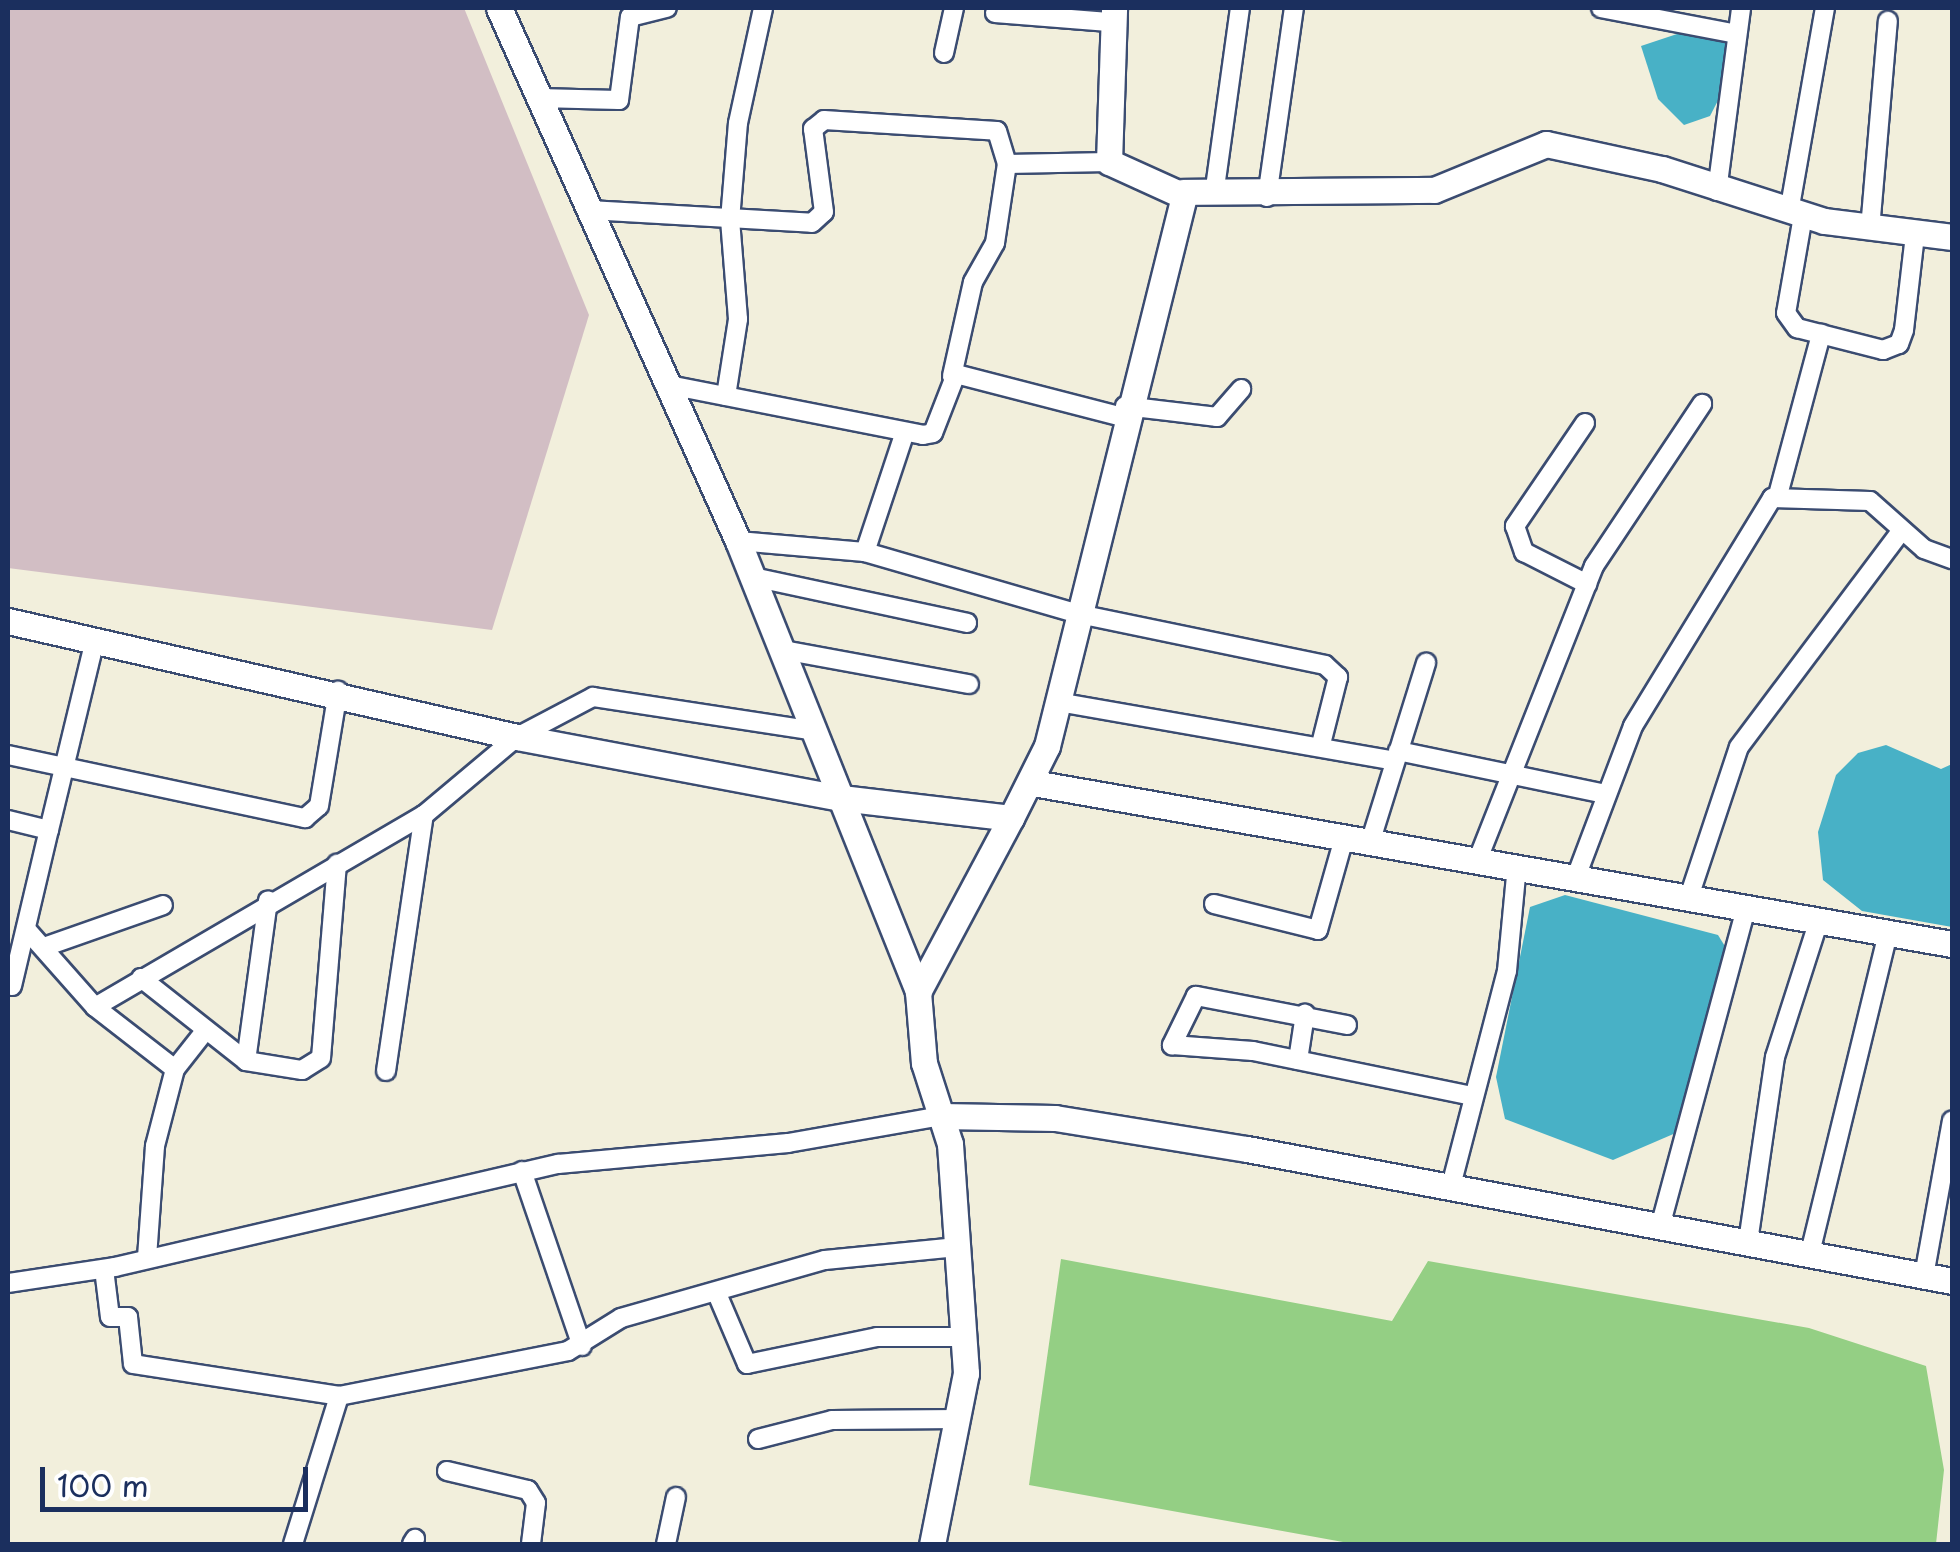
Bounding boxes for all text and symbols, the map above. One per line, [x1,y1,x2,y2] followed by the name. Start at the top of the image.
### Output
[45,1447,312,1509] scale bar
[57,1462,149,1507] text: 100 m

